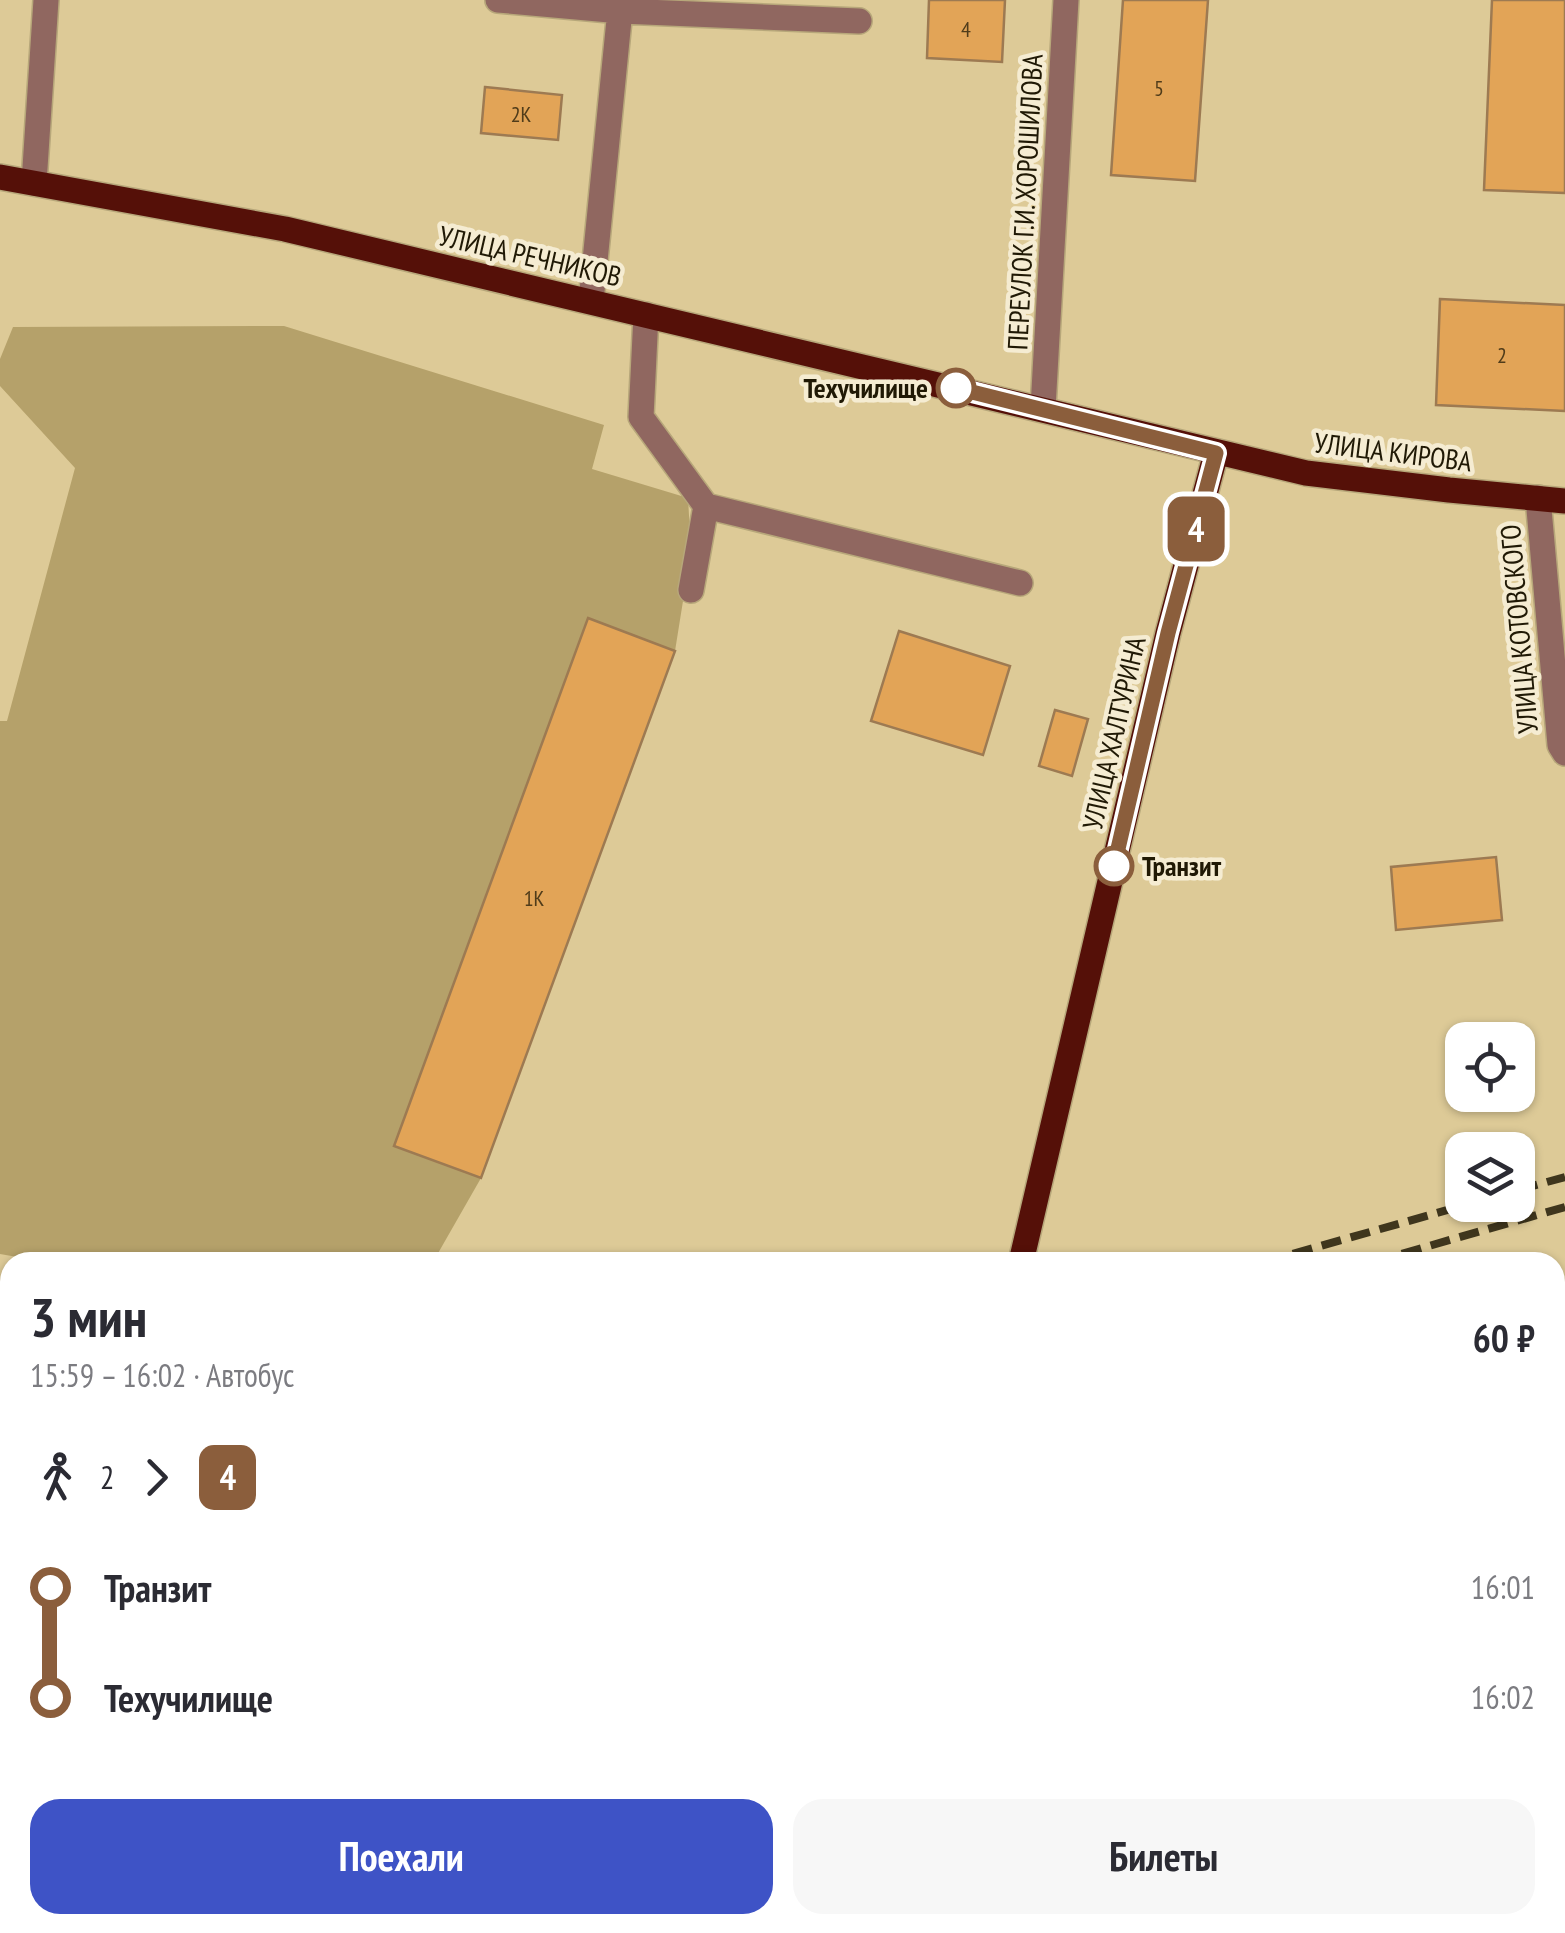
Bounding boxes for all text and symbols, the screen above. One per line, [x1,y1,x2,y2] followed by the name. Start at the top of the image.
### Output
[961,15,971,43] house number: 4
[998,52,1051,351] street label: ПЕРЕУЛОК Г.И. ХОРОШИЛОВА
[1154,74,1164,102] house number: 5
[511,100,532,128] house number: 2К
[435,217,625,294] street label: УЛИЦА РЕЧНИКОВ
[1497,341,1507,369] house number: 2
[803,369,928,406] place label: Техучилище
[937,369,975,407] marker: Техучилище
[1312,423,1475,480] street label: УЛИЦА КИРОВА
[1164,496,1228,562] line badge: 4
[1188,506,1204,552] text: 4
[1491,523,1546,735] street label: УЛИЦА КОТОВСКОГО
[1073,632,1154,833] street label: УЛИЦА ХАЛТУРИНА
[1095,847,1133,885] marker: Транзит
[1142,847,1221,884] place label: Транзит
[524,884,545,912] house number: 1К
[1445,1022,1535,1222] map controls
[1445,1022,1535,1112] button: locate
[1445,1132,1535,1222] button: layers
[30,1281,147,1352] text: 3 мин
[1473,1313,1535,1362] text: 60 ₽
[30,1354,294,1396] text: 15:59 – 16:02 · Автобус
[30,1450,85,1505] icon: walk
[129,1450,184,1505] icon: forward
[219,1454,236,1500] text: 4
[100,1456,114,1498] text: 2
[104,1563,211,1612] text: Транзит
[1471,1566,1535,1608] text: 16:01
[104,1673,273,1722] text: Техучилище
[1471,1676,1535,1718] text: 16:02
[30,1799,773,1914] button: Поехали
[793,1799,1535,1914] button: Билеты

